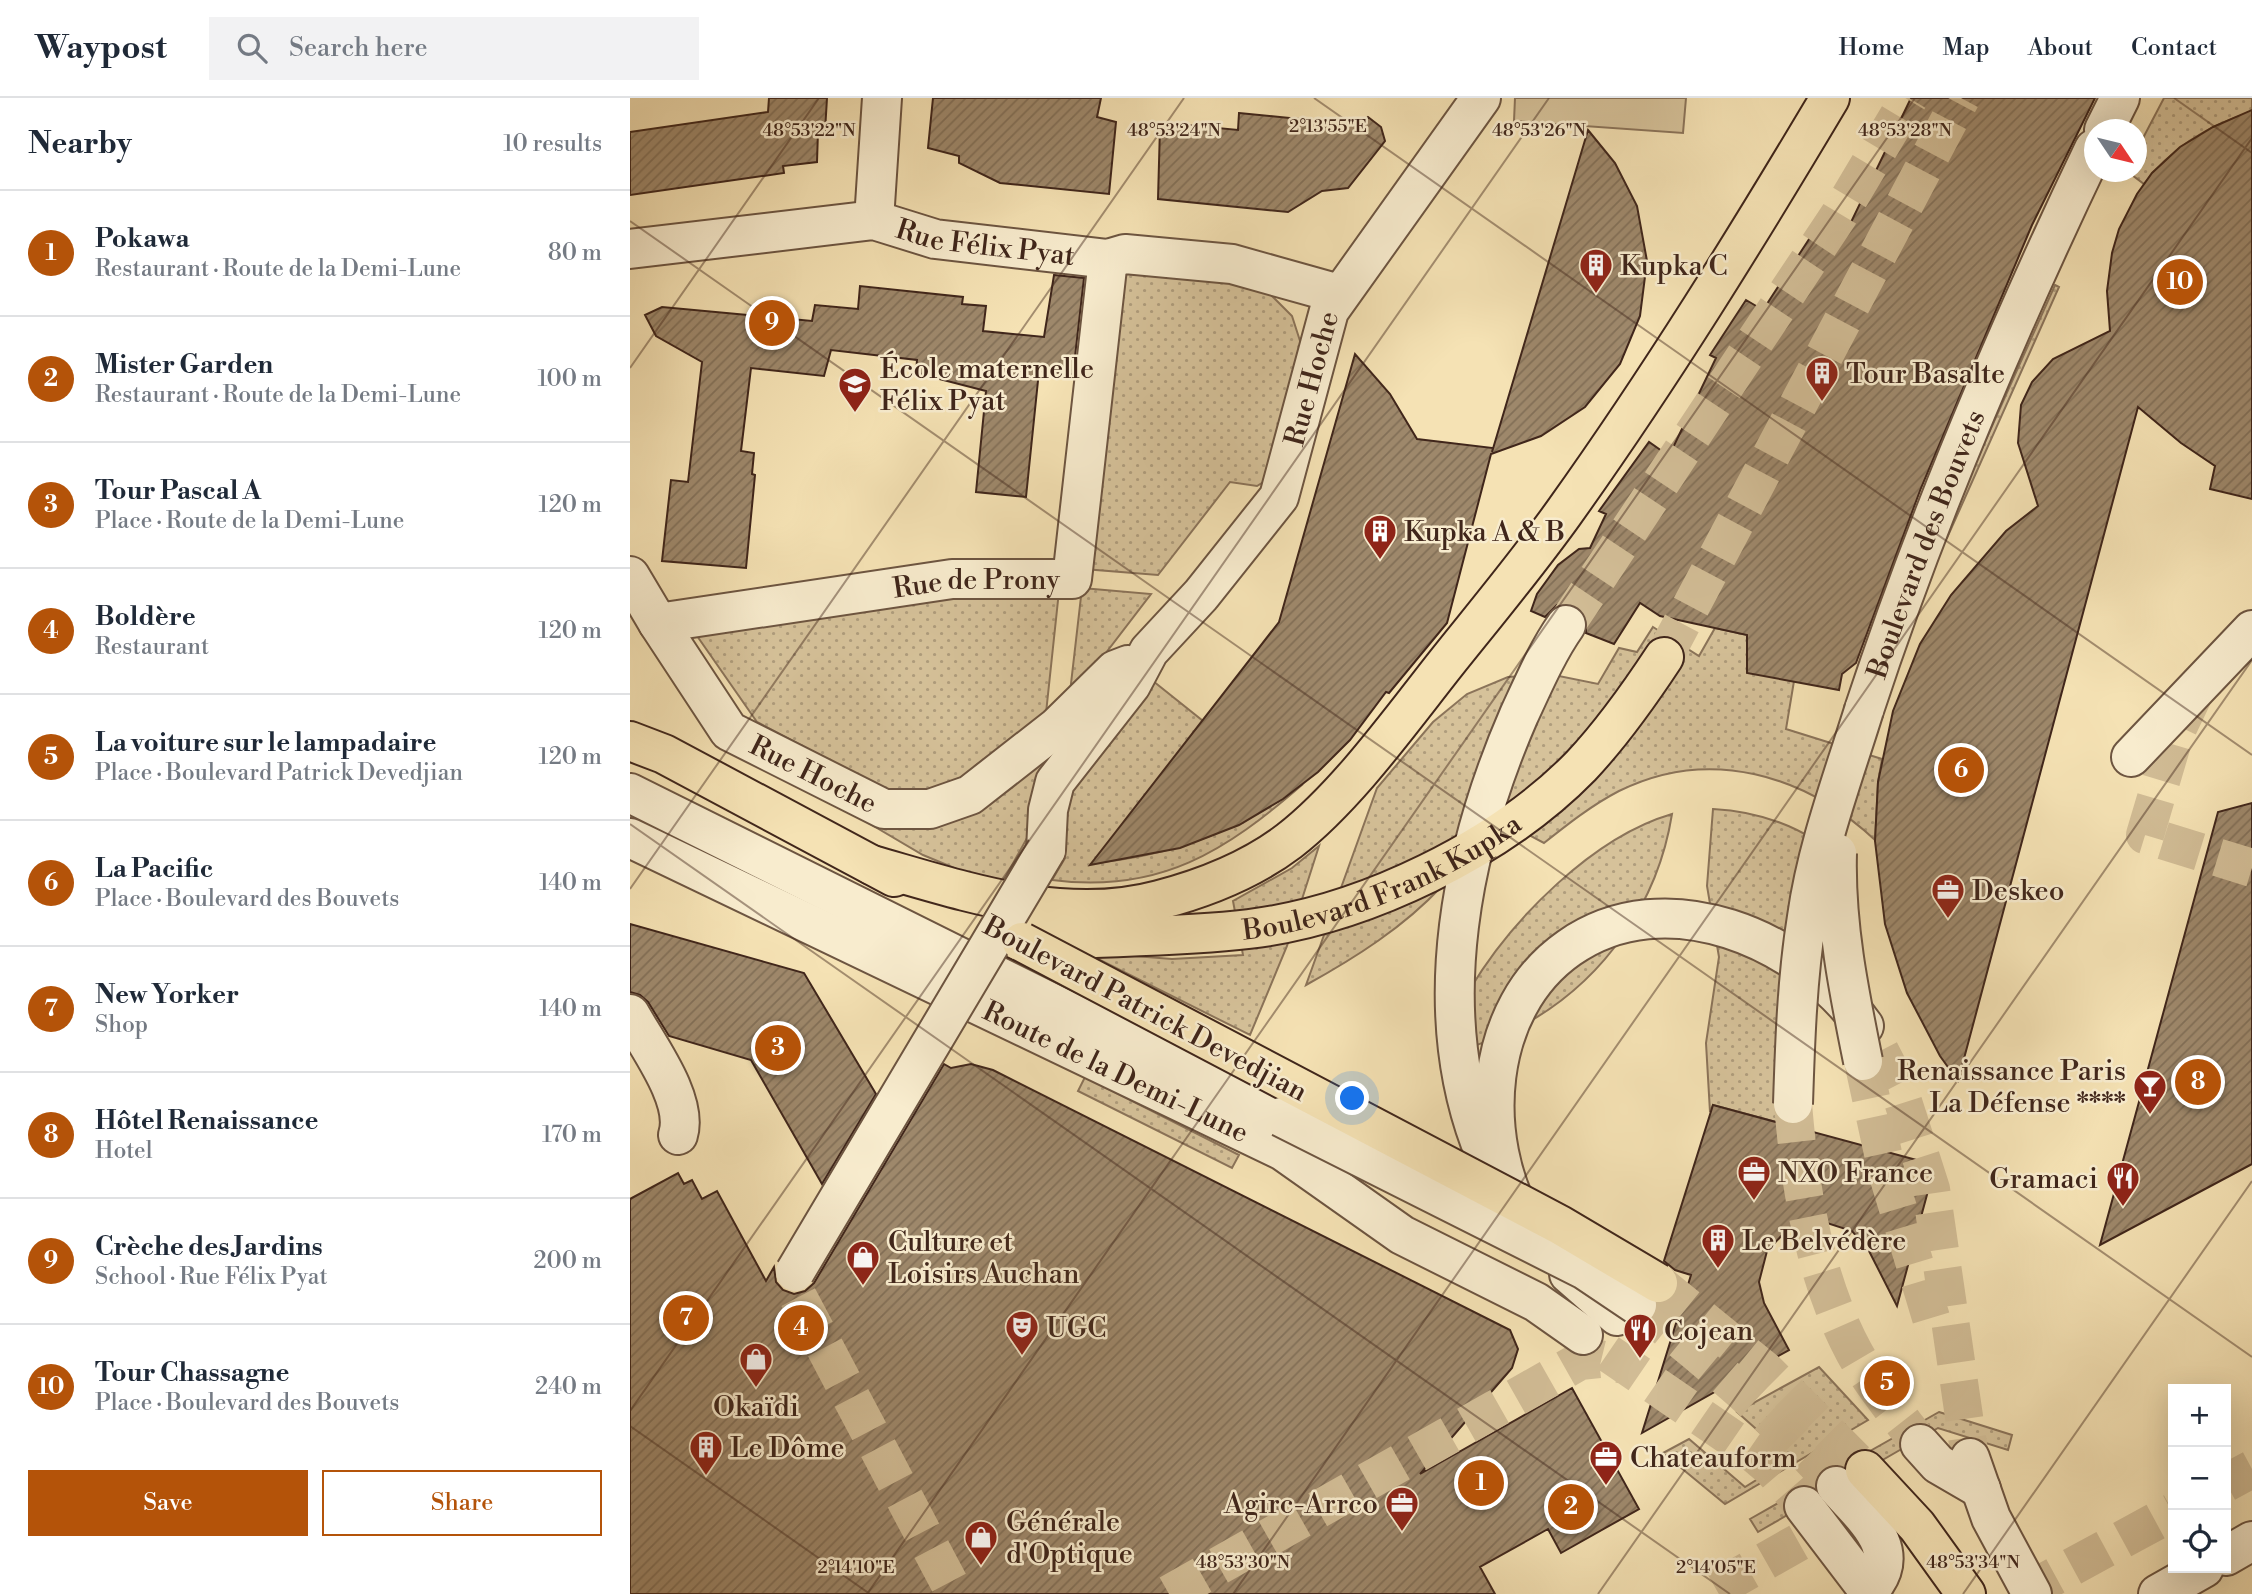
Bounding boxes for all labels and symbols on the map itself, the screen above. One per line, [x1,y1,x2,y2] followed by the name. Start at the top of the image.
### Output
[1289,115,1367,138] text: 2°13'55"E
[762,119,856,142] text: 48°53'22"N
[1127,119,1221,142] text: 48°53'24"N
[1492,119,1587,142] text: 48°53'26"N
[1858,119,1953,142] text: 48°53'28"N
[2084,119,2147,182] north arrow
[891,212,1077,274] street label: Rue Félix Pyat
[1577,246,1615,295] building icon: Kupka C
[1620,249,1728,284] place label: Kupka C
[2157,256,2203,308] pin: 10
[749,297,795,349] pin: 9
[1277,308,1347,450] street label: Rue Hoche
[880,350,1094,419] place label: École maternelle Félix Pyat
[1803,354,1841,403] building icon: Tour Basalte
[1846,357,2005,392] place label: Tour Basalte
[836,365,874,414] school or university icon: École maternelle Félix Pyat
[1859,405,1994,684] street label: Boulevard des Bouvets
[1361,512,1399,561] building icon: Kupka A & B
[1404,515,1565,550] place label: Kupka A & B
[890,563,1060,607] street label: Rue de Prony
[743,728,883,822] street label: Rue Hoche
[1938,744,1984,796] pin: 6
[1239,806,1529,949] street label: Boulevard Frank Kupka
[1929,871,1967,920] office icon: Deskeo
[1972,874,2064,909] place label: Deskeo
[976,908,1314,1110] street label: Boulevard Patrick Devedjian
[977,994,1254,1151] street label: Route de la Demi-Lune
[755,1022,801,1074] pin: 3
[1897,1054,2126,1121] place label: Renaissance Paris La Défense ****
[2175,1056,2221,1108] pin: 8
[2131,1067,2169,1116] bar icon: Renaissance Paris La Défense ****
[1335,1081,1369,1115] your location
[1735,1153,1773,1202] office icon: NXO France
[1778,1156,1933,1191] place label: NXO France
[2104,1159,2142,1208] restaurant icon: Gramaci
[1989,1162,2098,1197] place label: Gramaci
[1699,1221,1737,1270] building icon: Le Belvédère
[1742,1224,1906,1259] place label: Le Belvédère
[888,1225,1080,1292] place label: Culture et Loisirs Auchan
[844,1238,882,1287] shop icon: Culture et Loisirs Auchan
[663,1292,709,1344] pin: 7
[778,1302,824,1354] pin: 4
[1003,1308,1041,1357] theatre icon: UGC
[1046,1311,1107,1346] place label: UGC
[1621,1311,1659,1360] restaurant icon: Cojean
[1664,1314,1754,1349] place label: Cojean
[737,1340,775,1389] shop icon: Okaïdi
[1864,1357,1910,1409] pin: 5
[713,1390,799,1425] place label: Okaïdi
[687,1428,725,1477] building icon: Le Dôme
[730,1431,845,1466] place label: Le Dôme
[1587,1438,1625,1487] office icon: Chateauform
[1630,1441,1797,1476] place label: Chateauform
[1458,1457,1504,1509] pin: 1
[1548,1481,1594,1533] pin: 2
[1383,1484,1421,1533] office icon: Agirc-Arrco
[1223,1487,1378,1522] place label: Agirc-Arrco
[1006,1505,1133,1572] place label: Générale d'Optique
[962,1518,1000,1567] shop icon: Générale d'Optique
[1196,1551,1291,1574] text: 48°53'30"N
[1926,1551,2020,1574] text: 48°53'34"N
[817,1556,895,1579] text: 2°14'10"E
[1676,1556,1756,1579] text: 2°14'05"E

